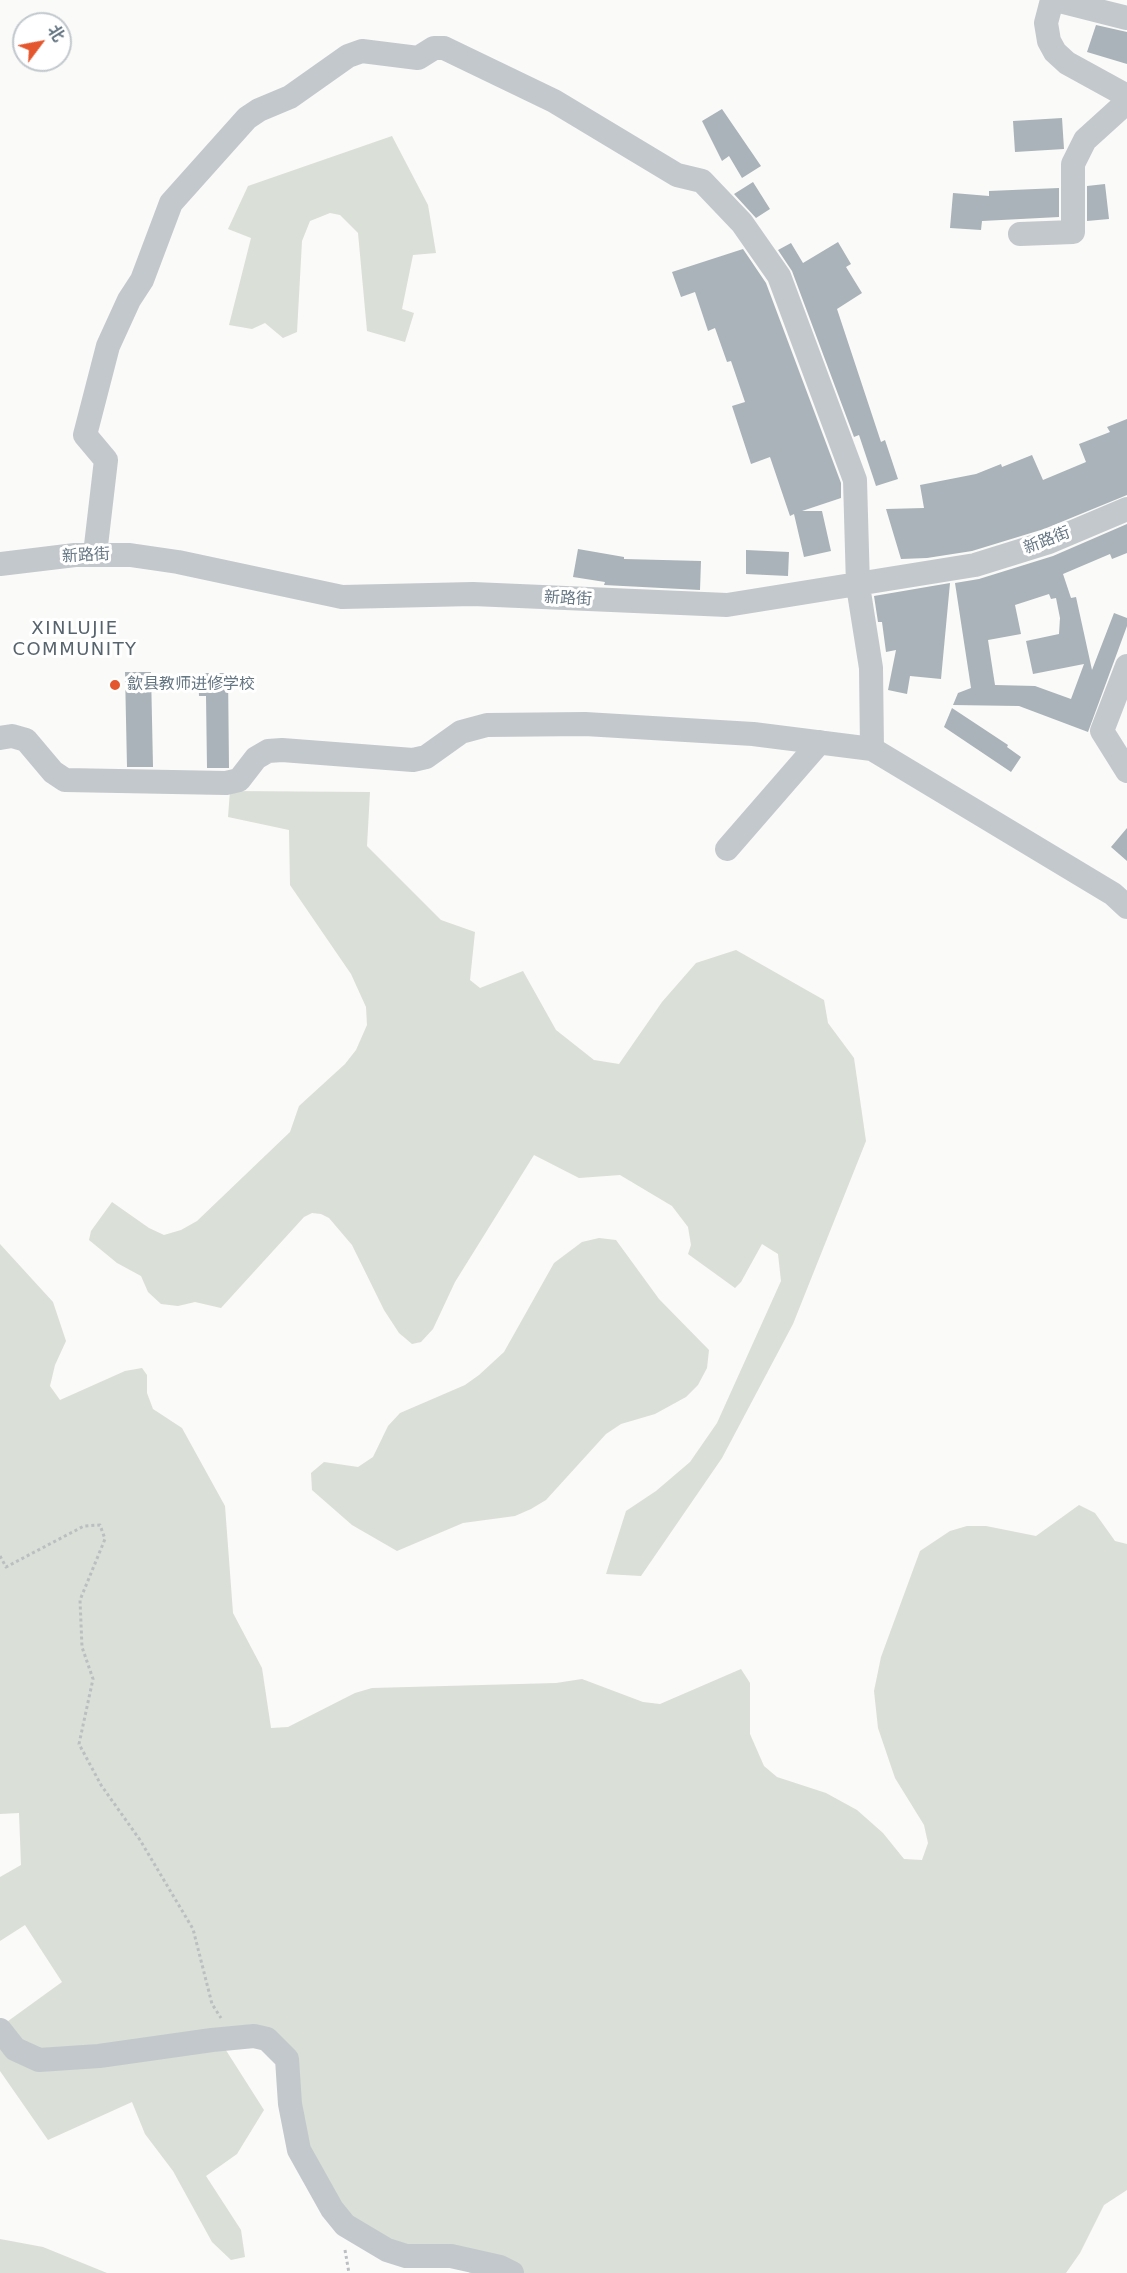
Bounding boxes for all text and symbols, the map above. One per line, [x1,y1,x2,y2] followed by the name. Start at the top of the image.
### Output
[12,12,72,72] north arrow
[44,21,68,45] text: 北
[1021,523,1073,559] street label: 新路街
[62,545,110,567] street label: 新路街
[544,588,592,610] street label: 新路街
[12,618,138,660] district label: XINLUJIE COMMUNITY
[127,675,255,695] place label: 歙县教师进修学校
[108,678,122,692] marker: 歙县教师进修学校

